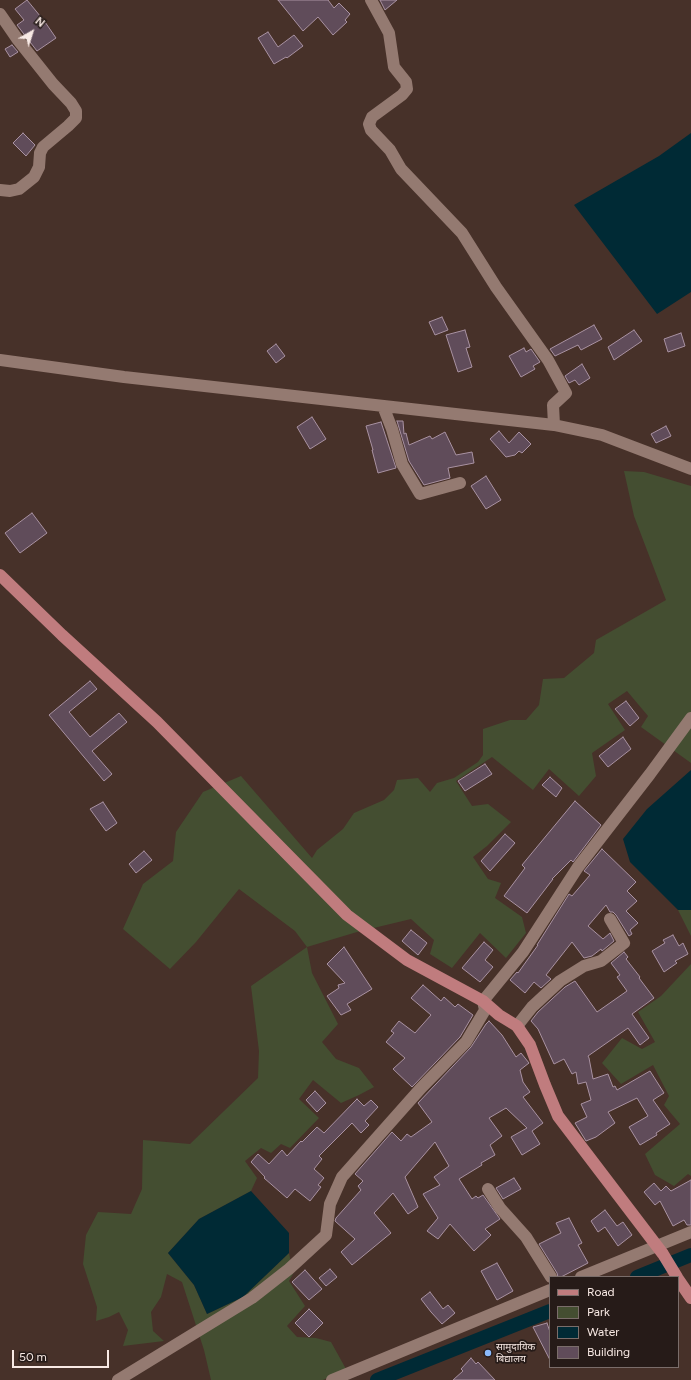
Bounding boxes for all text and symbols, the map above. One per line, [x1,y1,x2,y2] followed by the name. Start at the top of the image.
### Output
[12,12,52,52] north arrow
[32,15,47,30] text: N
[549,1276,679,1368] legend
[587,1285,615,1299] text: Road
[587,1305,610,1319] text: Park
[587,1325,619,1339] text: Water
[496,1341,535,1364] place label: सामुदायिक बिद्यालय
[14,1342,111,1368] scale bar
[587,1345,630,1359] text: Building
[483,1348,493,1358] marker: सामुदायिक बिद्यालय
[19,1350,47,1364] text: 50 m

